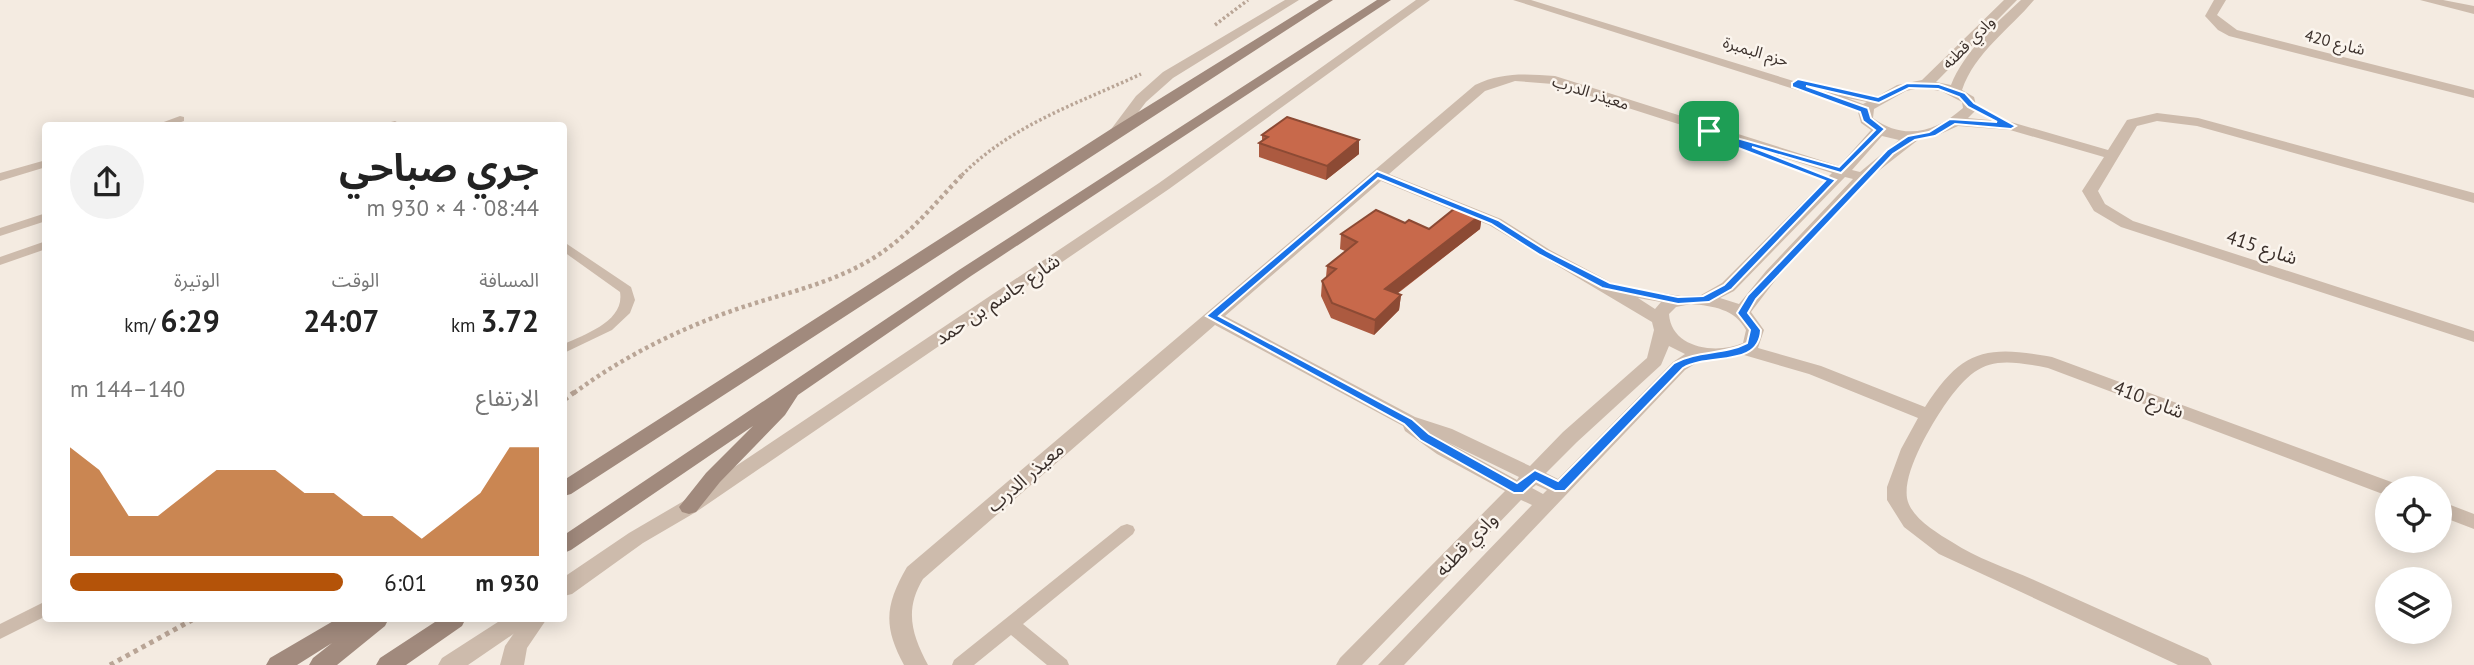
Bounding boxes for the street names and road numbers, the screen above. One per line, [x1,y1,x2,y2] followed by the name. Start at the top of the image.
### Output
[1937,11,2001,75] street label: وادي قطنه
[2302,25,2367,62] street label: شارع 420
[1720,32,1791,73] street label: حزم البمبرة
[1550,70,1632,114] street label: معيذر الدرب
[2223,224,2301,272] street label: شارع 415
[930,248,1066,352] street label: شارع جاسم بن حمد
[2110,375,2187,425] street label: شارع 410
[981,437,1069,517] street label: معيذر الدرب
[1430,507,1505,583] street label: وادي قطنه

